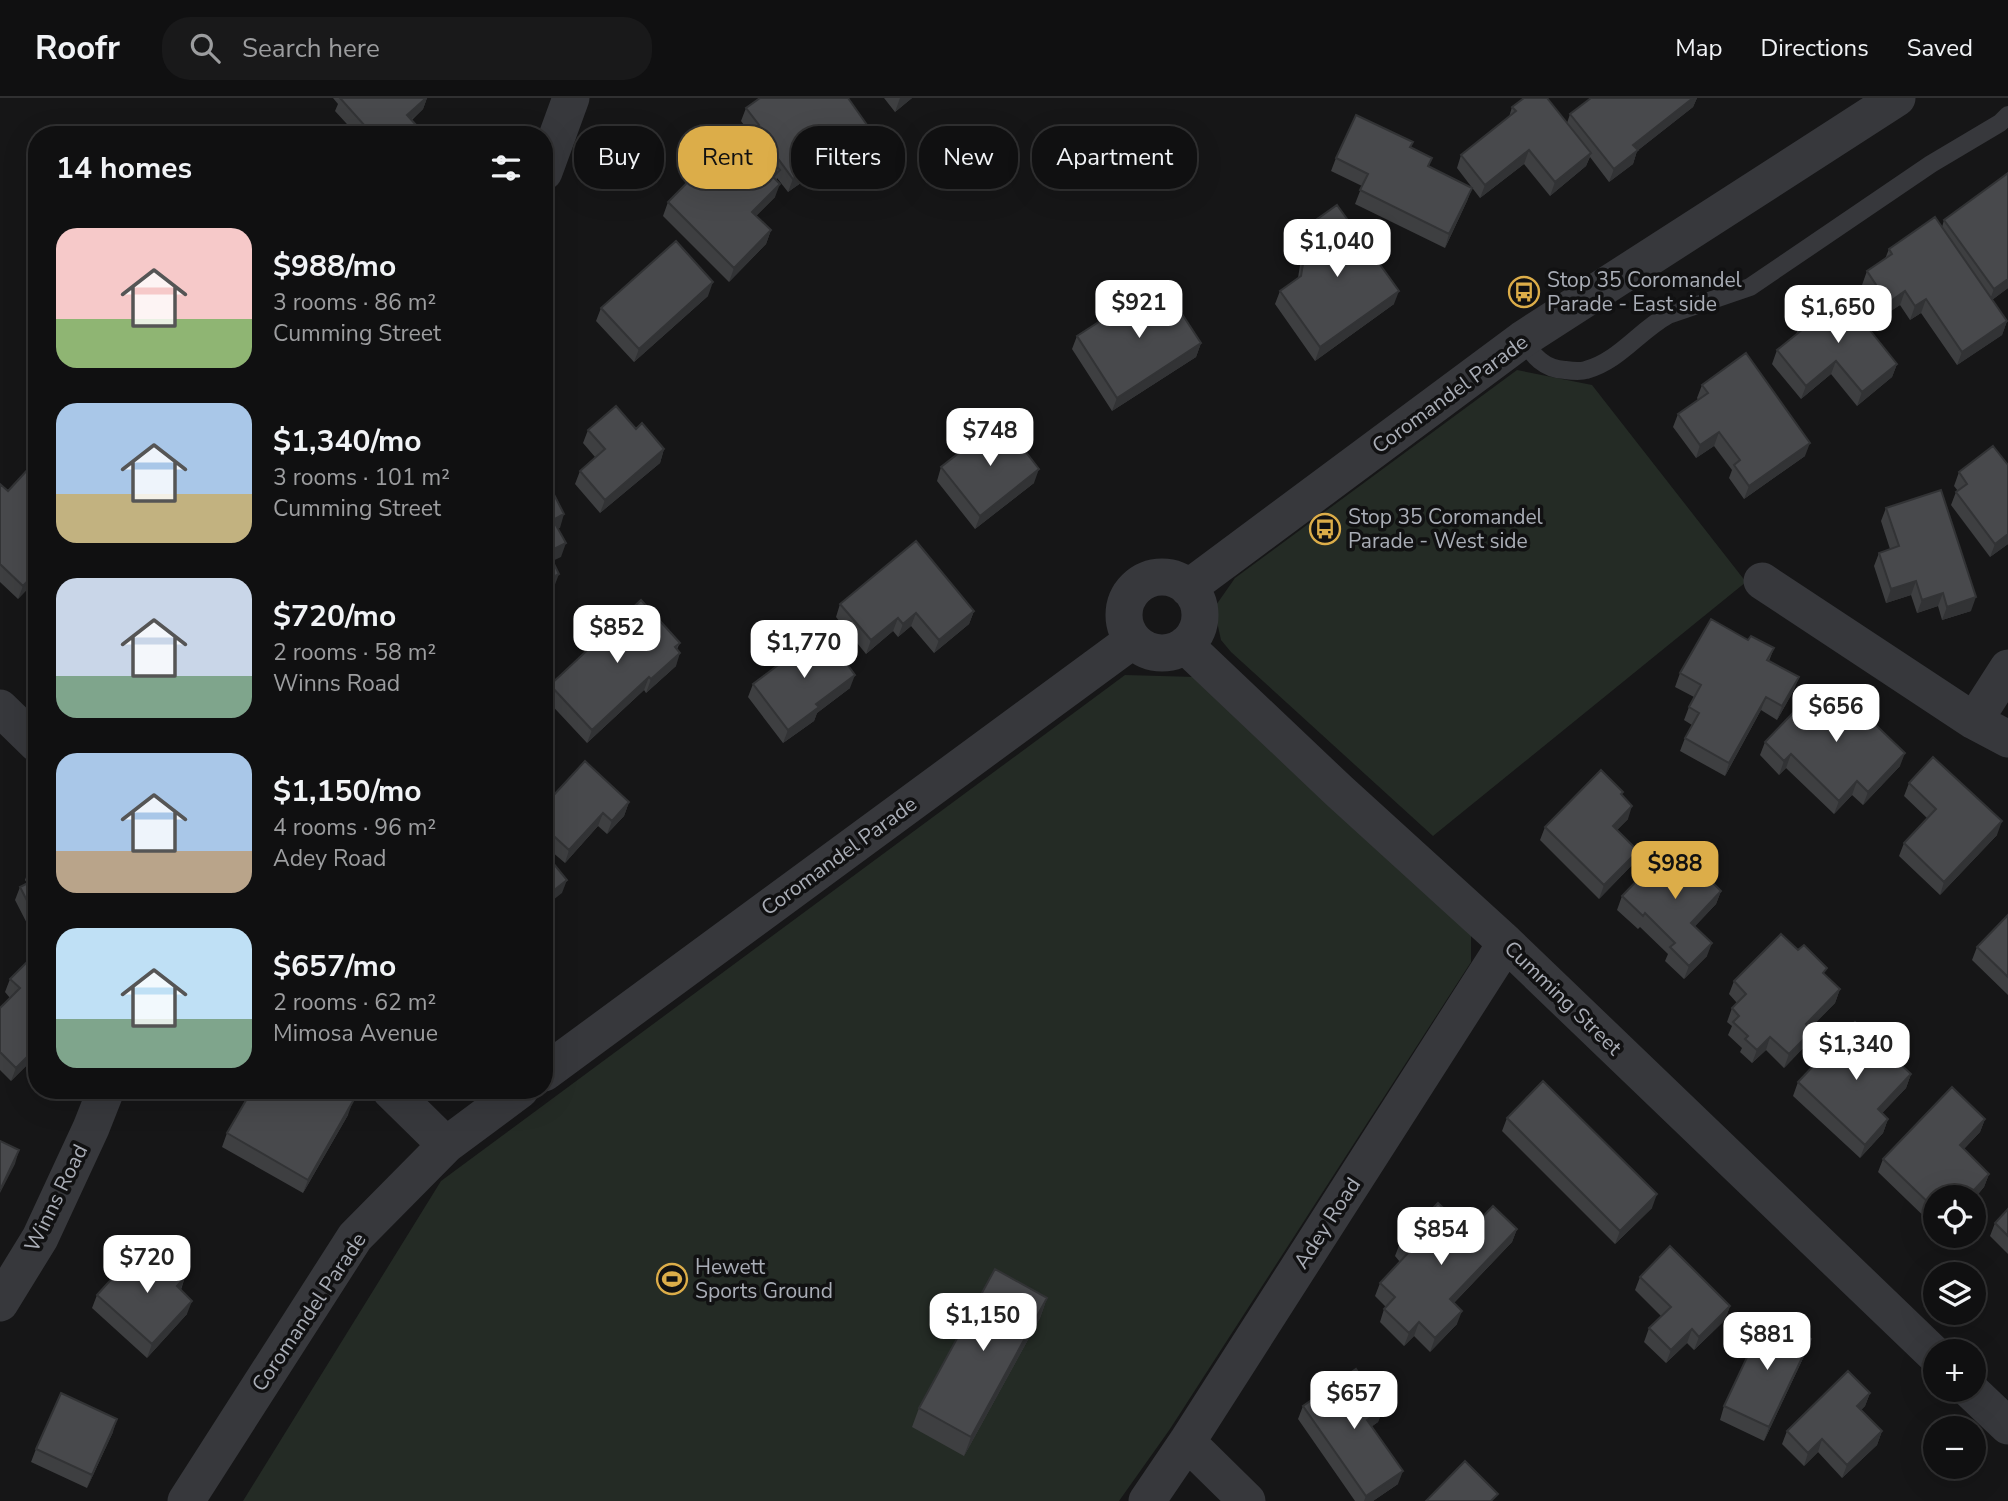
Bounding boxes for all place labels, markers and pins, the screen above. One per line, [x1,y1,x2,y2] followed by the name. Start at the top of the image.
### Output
[1280,220,1394,279] pin: $1,040
[1547,266,1743,318] place label: Stop 35 Coromandel Parade - East side
[1507,275,1541,309] bus stop icon: Stop 35 Coromandel Parade - East side
[1098,280,1180,340] pin: $921
[1781,286,1895,345] pin: $1,650
[949,408,1031,468] pin: $748
[1348,503,1544,555] place label: Stop 35 Coromandel Parade - West side
[1308,512,1342,546] bus stop icon: Stop 35 Coromandel Parade - West side
[576,606,658,665] pin: $852
[747,620,861,680] pin: $1,770
[1795,684,1877,744] pin: $656
[1634,842,1716,901] pin: $988
[1799,1023,1913,1082] pin: $1,340
[1400,1208,1482,1267] pin: $854
[106,1236,188,1295] pin: $720
[695,1253,833,1305] place label: Hewett Sports Ground
[655,1262,689,1296] sports icon: Hewett Sports Ground
[926,1294,1040,1353] pin: $1,150
[1726,1312,1808,1372] pin: $881
[1313,1372,1395,1431] pin: $657

